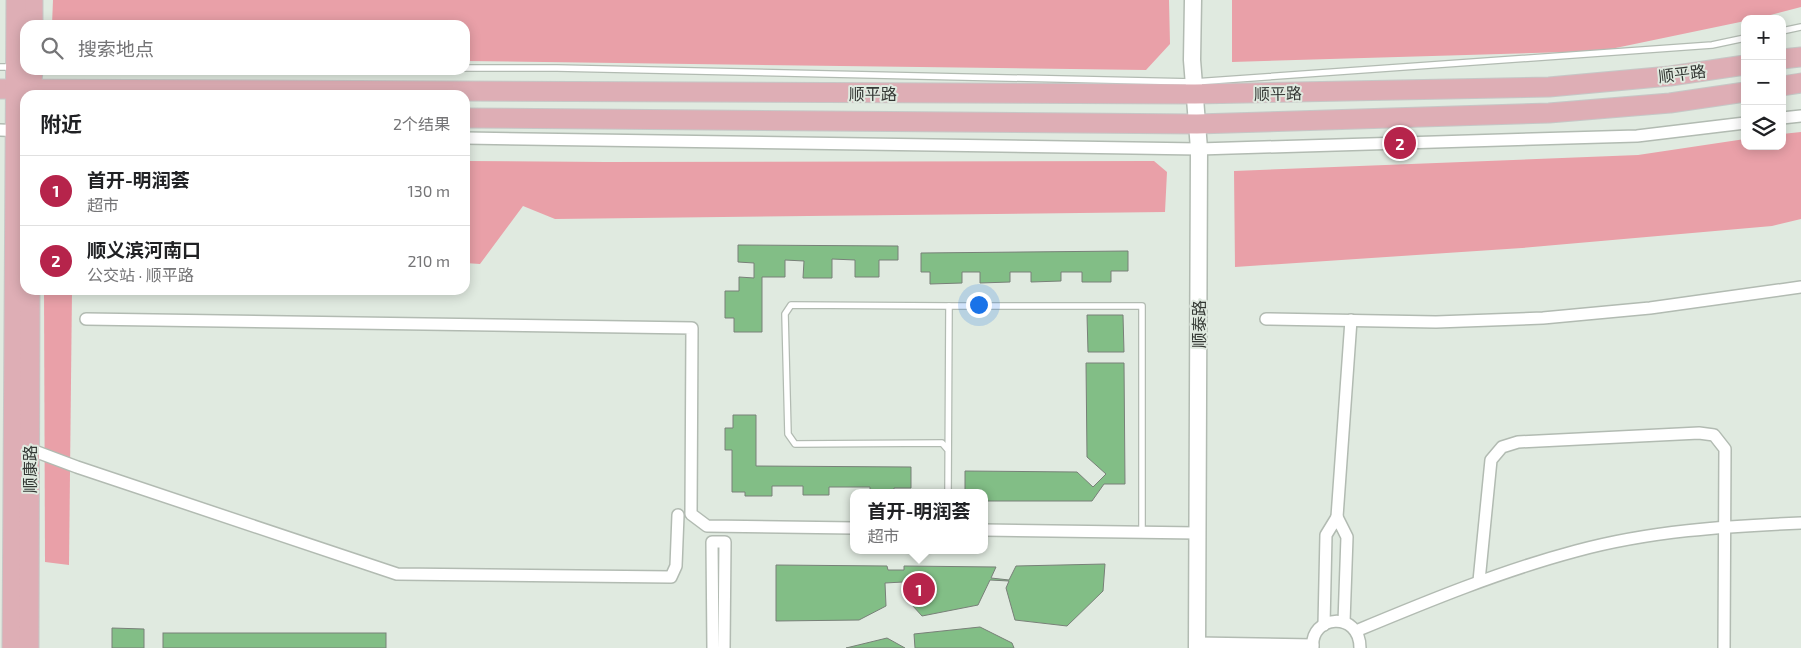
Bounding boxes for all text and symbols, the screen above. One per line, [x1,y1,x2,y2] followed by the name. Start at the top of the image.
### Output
[1741,15,1786,150] map controls
[1741,15,1786,60] button: +
[20,20,470,75] search box
[38,34,66,62] icon: search
[78,37,154,60] text: 搜索地点
[1741,60,1786,105] button: −
[1657,61,1707,85] street label: 顺平路
[1254,83,1302,103] street label: 顺平路
[849,84,897,103] street label: 顺平路
[1741,105,1786,150] button: layers
[40,111,82,136] text: 附近
[393,114,450,133] text: 2个结果
[1384,124,1416,162] pin: 2
[87,168,190,191] text: 首开-明润荟
[53,181,59,200] text: 1
[408,181,450,200] text: 130 m
[87,195,119,214] text: 超市
[87,238,201,261] text: 顺义滨河南口
[51,251,61,270] text: 2
[407,251,450,270] text: 210 m
[87,265,194,284] text: 公交站 · 顺平路
[966,292,992,318] your location
[1189,300,1208,348] street label: 顺泰路
[20,445,39,493] street label: 顺康路
[850,489,988,554] popup
[868,499,970,522] text: 首开-明润荟
[868,526,900,545] text: 超市
[903,570,935,608] pin: 1

